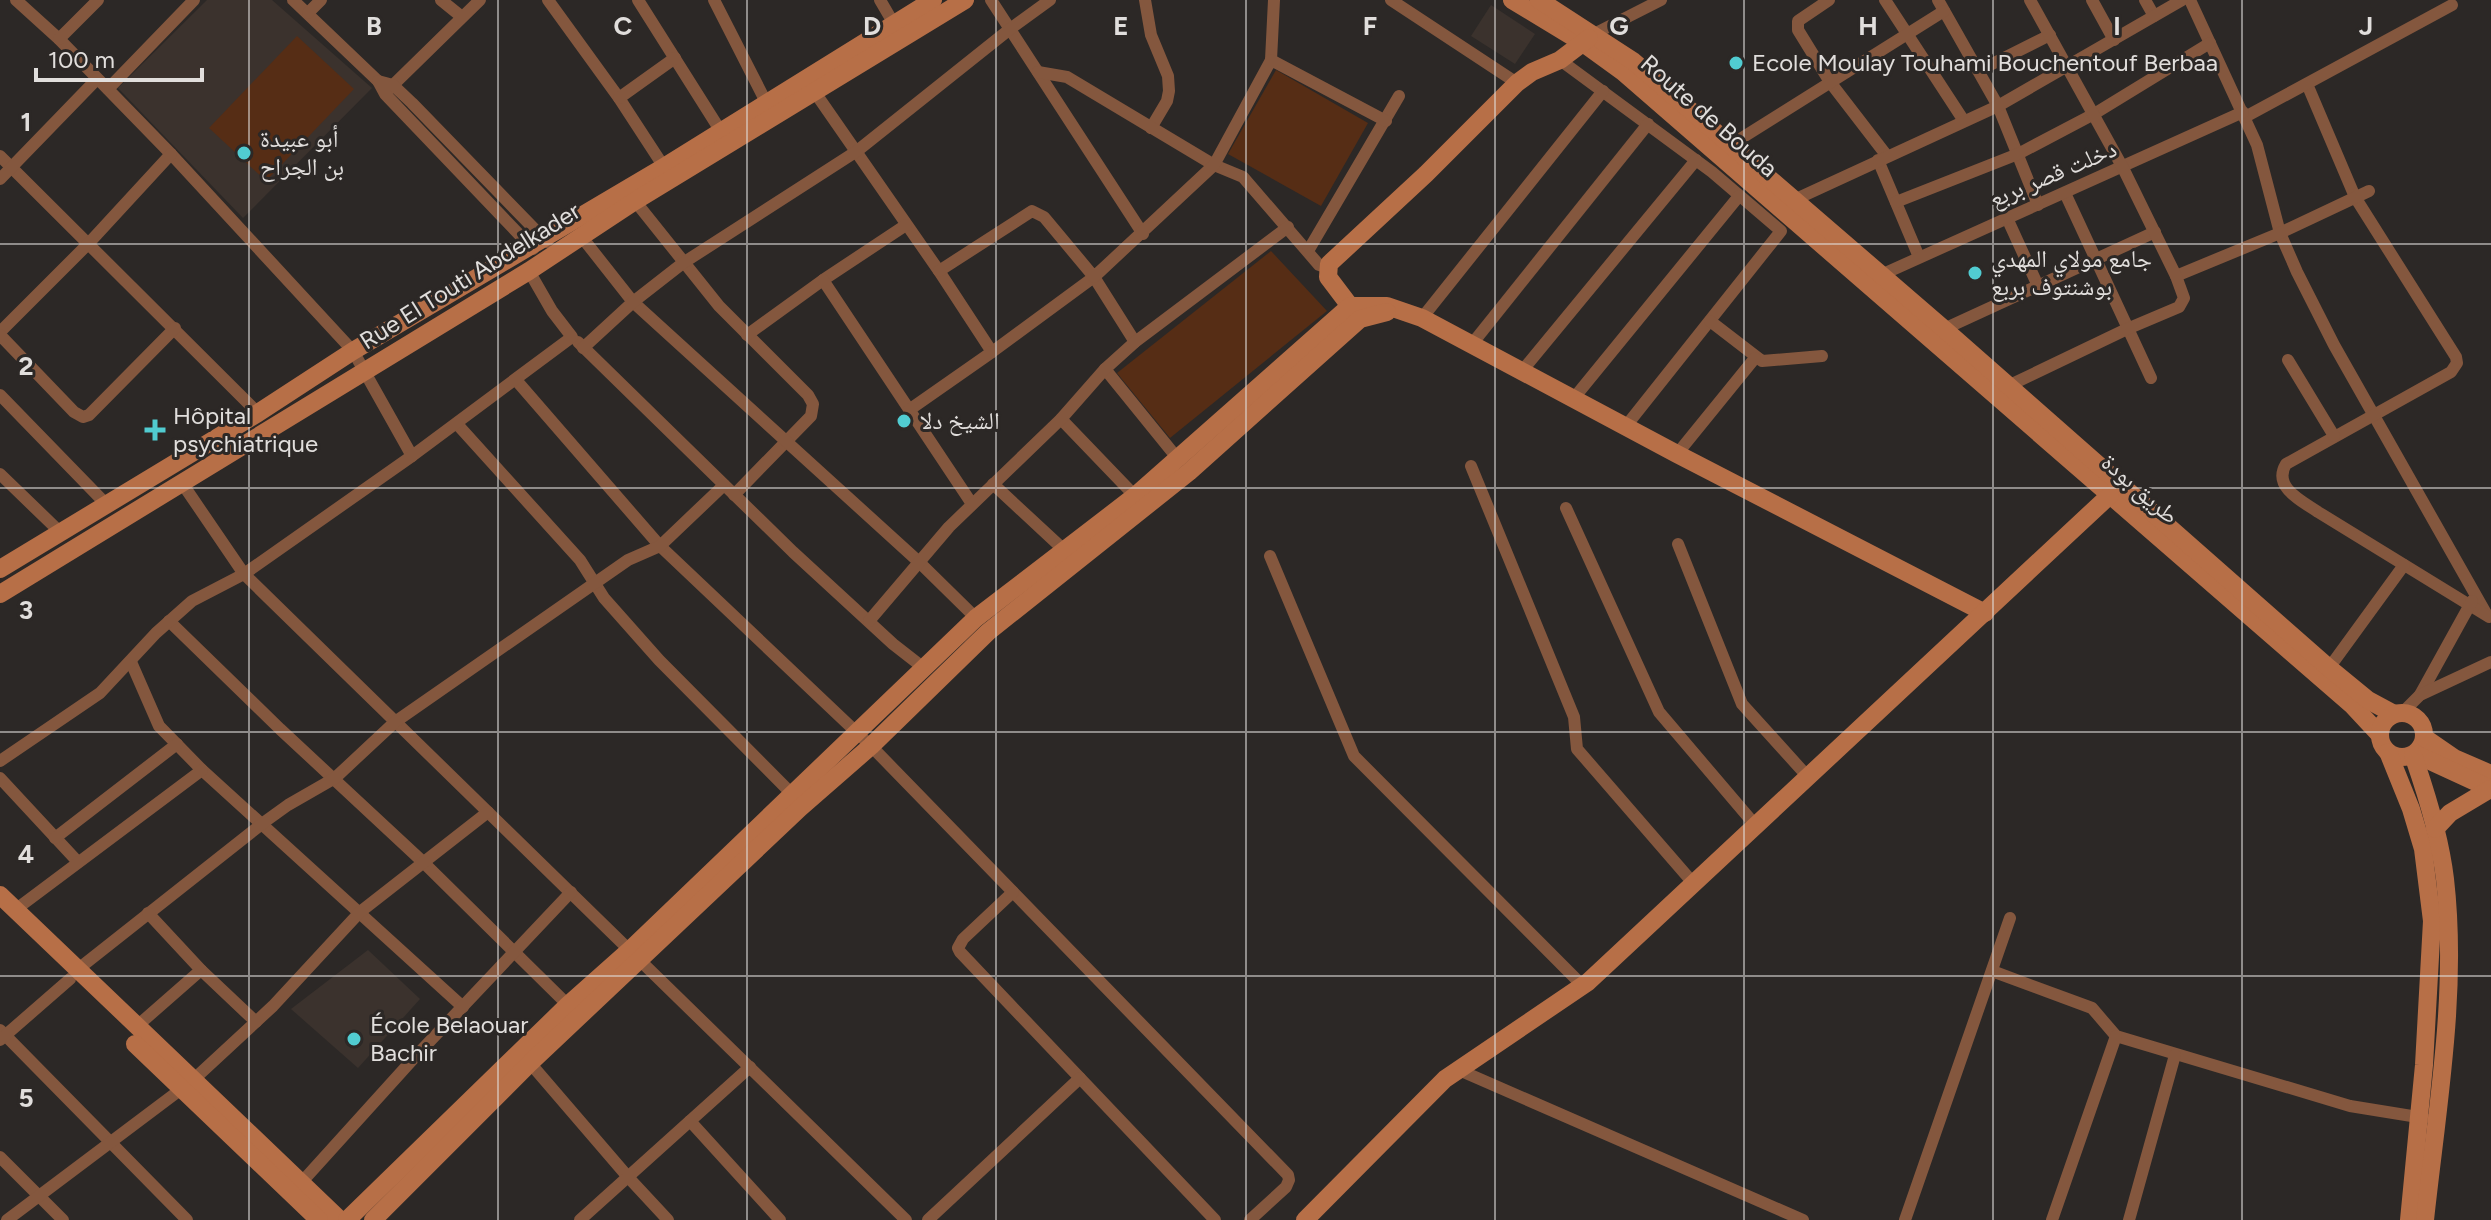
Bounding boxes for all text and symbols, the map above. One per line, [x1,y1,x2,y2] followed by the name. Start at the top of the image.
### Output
[366,10,382,42] text: B
[614,10,633,42] text: C
[863,10,881,42] text: D
[1113,10,1129,42] text: E
[1363,10,1377,42] text: F
[1609,10,1629,42] text: G
[1858,10,1878,42] text: H
[2113,10,2121,42] text: I
[2359,10,2373,42] text: J
[36,32,202,82] scale bar
[48,45,115,74] text: 100 m
[1635,48,1784,183] street label: Route de Bouda
[1752,48,2218,77] place label: Ecole Moulay Touhami Bouchentouf Berbaa
[1727,54,1745,72] marker: Ecole Moulay Touhami Bouchentouf Berbaa
[21,106,31,138] text: 1
[260,124,344,182] place label: أبو عبيدة بن الجراح
[1985,134,2121,214] street label: دخلت قصر بربع
[235,144,253,162] marker: أبو عبيدة بن الجراح
[354,196,585,355] street label: Rue El Touti Abdelkader
[1991,244,2152,302] place label: جامع مولاي المهدي بوشنتوف بربع
[1966,264,1984,282] marker: جامع مولاي المهدي بوشنتوف بربع
[18,350,34,382] text: 2
[173,401,318,458] place label: Hôpital psychiatrique
[920,406,1000,436] place label: الشيخ دلا
[895,412,913,430] marker: الشيخ دلا
[144,419,166,441] marker: Hôpital psychiatrique
[2096,447,2185,530] street label: طريق بودة
[19,594,33,626] text: 3
[18,838,34,870] text: 4
[370,1010,528,1067] place label: École Belaouar Bachir
[345,1030,363,1048] marker: École Belaouar Bachir
[18,1082,34,1114] text: 5

